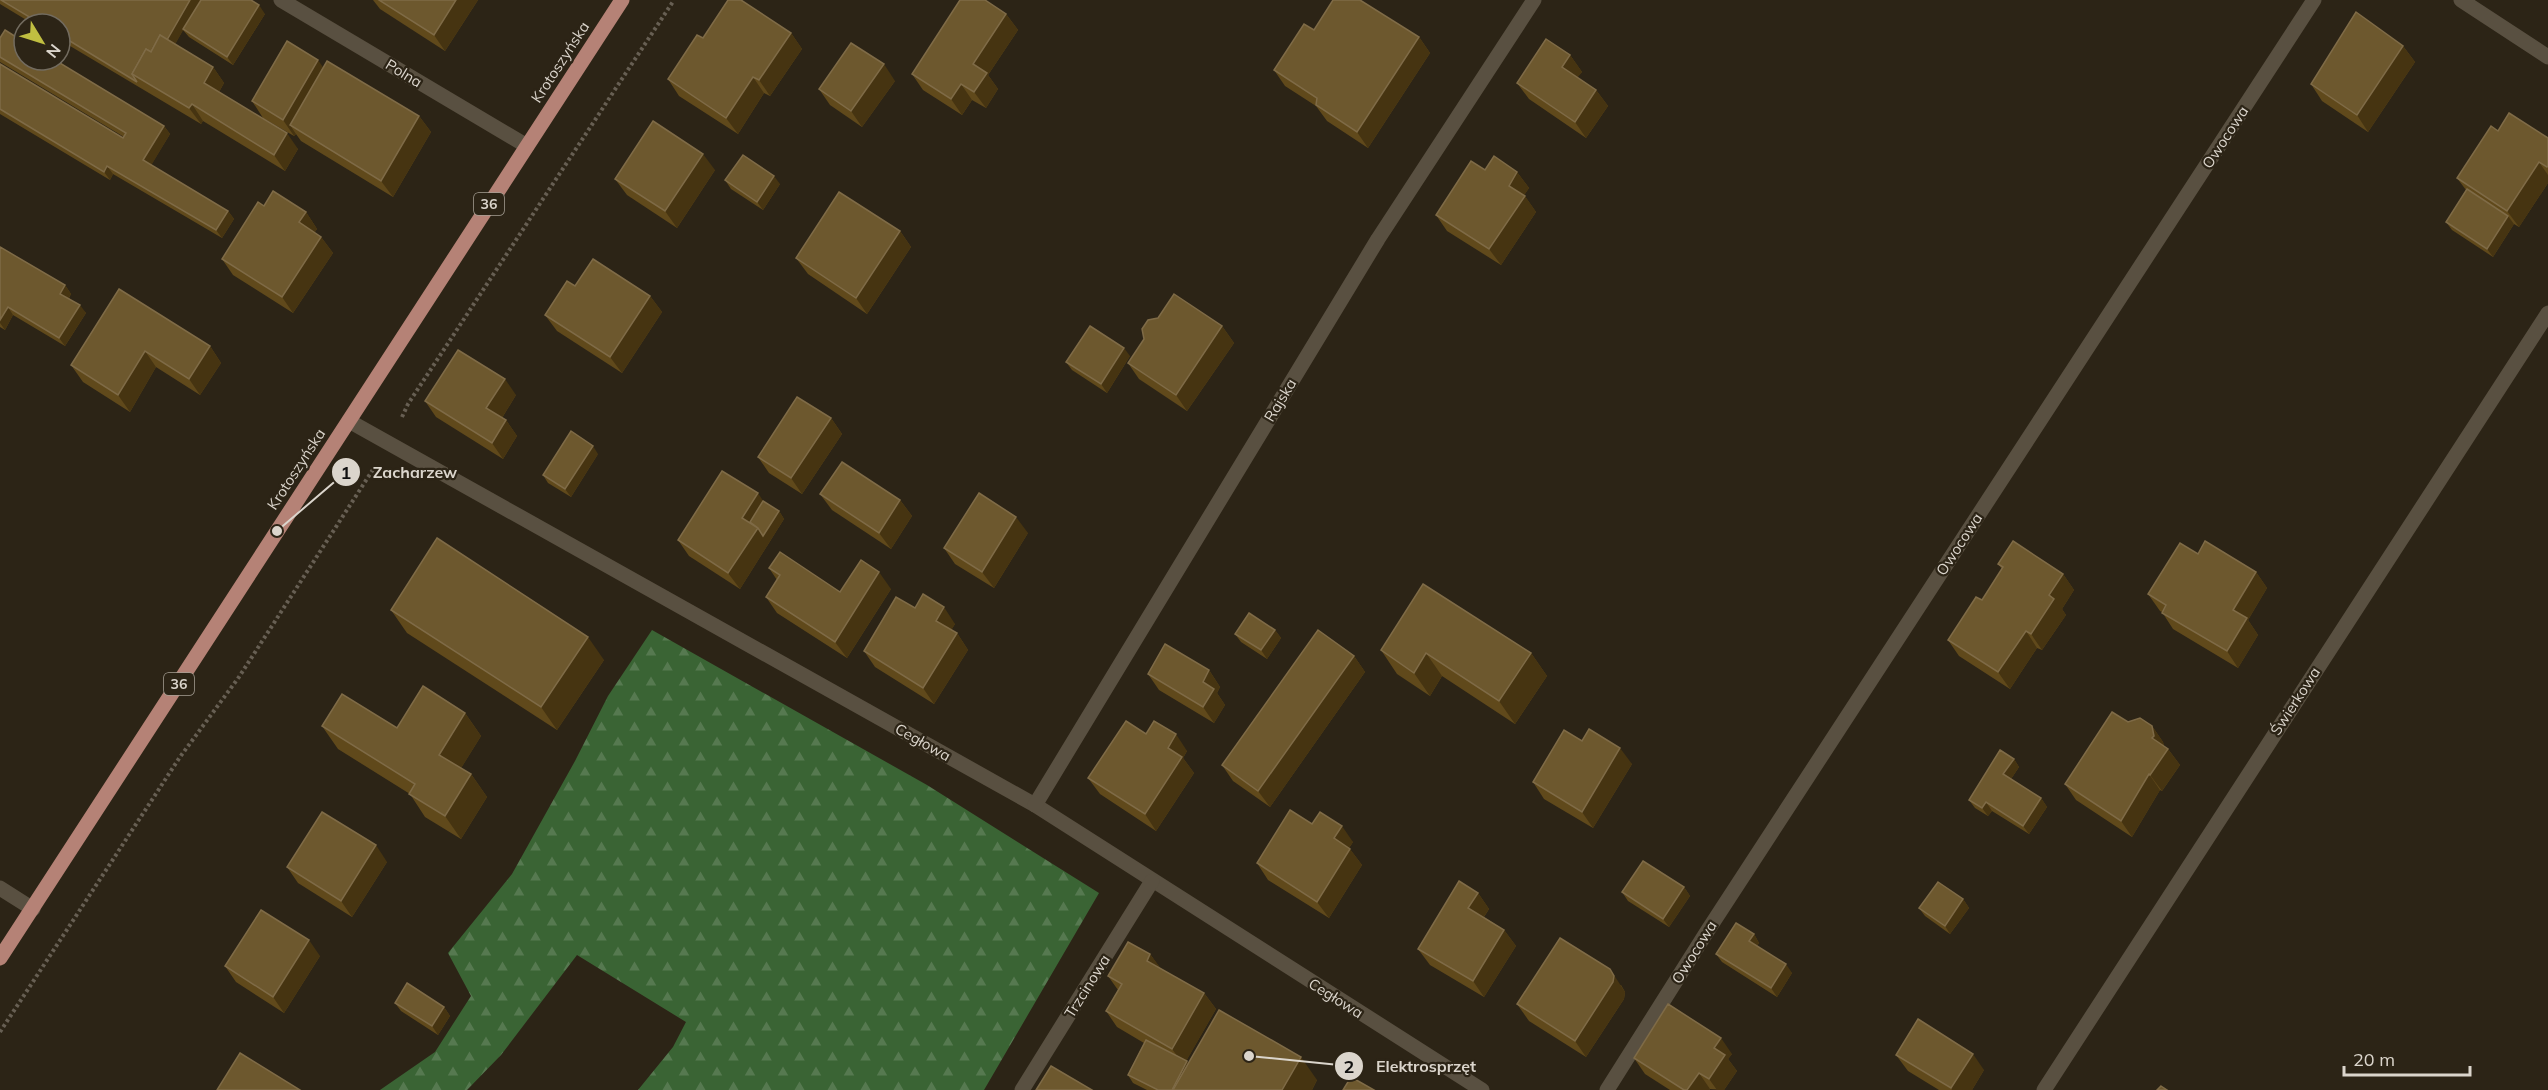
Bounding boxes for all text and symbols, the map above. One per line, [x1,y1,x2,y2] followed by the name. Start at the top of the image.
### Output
[12,12,72,72] north arrow
[527,18,593,106] street label: Krotoszyńska
[42,40,65,62] text: N
[382,55,426,91] street label: Polna
[2198,102,2252,172] street label: Owocowa
[474,193,504,215] road number: 36
[1260,375,1300,425] street label: Rajska
[263,425,329,513] street label: Krotoszyńska
[331,455,470,489] callout: Zacharzew
[341,461,351,484] text: 1
[373,462,457,482] text: Zacharzew
[1932,509,1986,579] street label: Owocowa
[2266,663,2324,739] street label: Świerkowa
[164,673,194,695] road number: 36
[892,719,954,765] street label: Cegłowa
[1667,917,1721,987] street label: Owocowa
[1060,951,1114,1021] street label: Trzcinowa
[1305,974,1367,1022] street label: Cegłowa
[2344,1039,2470,1077] scale bar
[2353,1048,2395,1071] text: 20 m
[1334,1049,1488,1083] callout: Elektrosprzęt
[1344,1055,1354,1078] text: 2
[1376,1056,1476,1076] text: Elektrosprzęt

